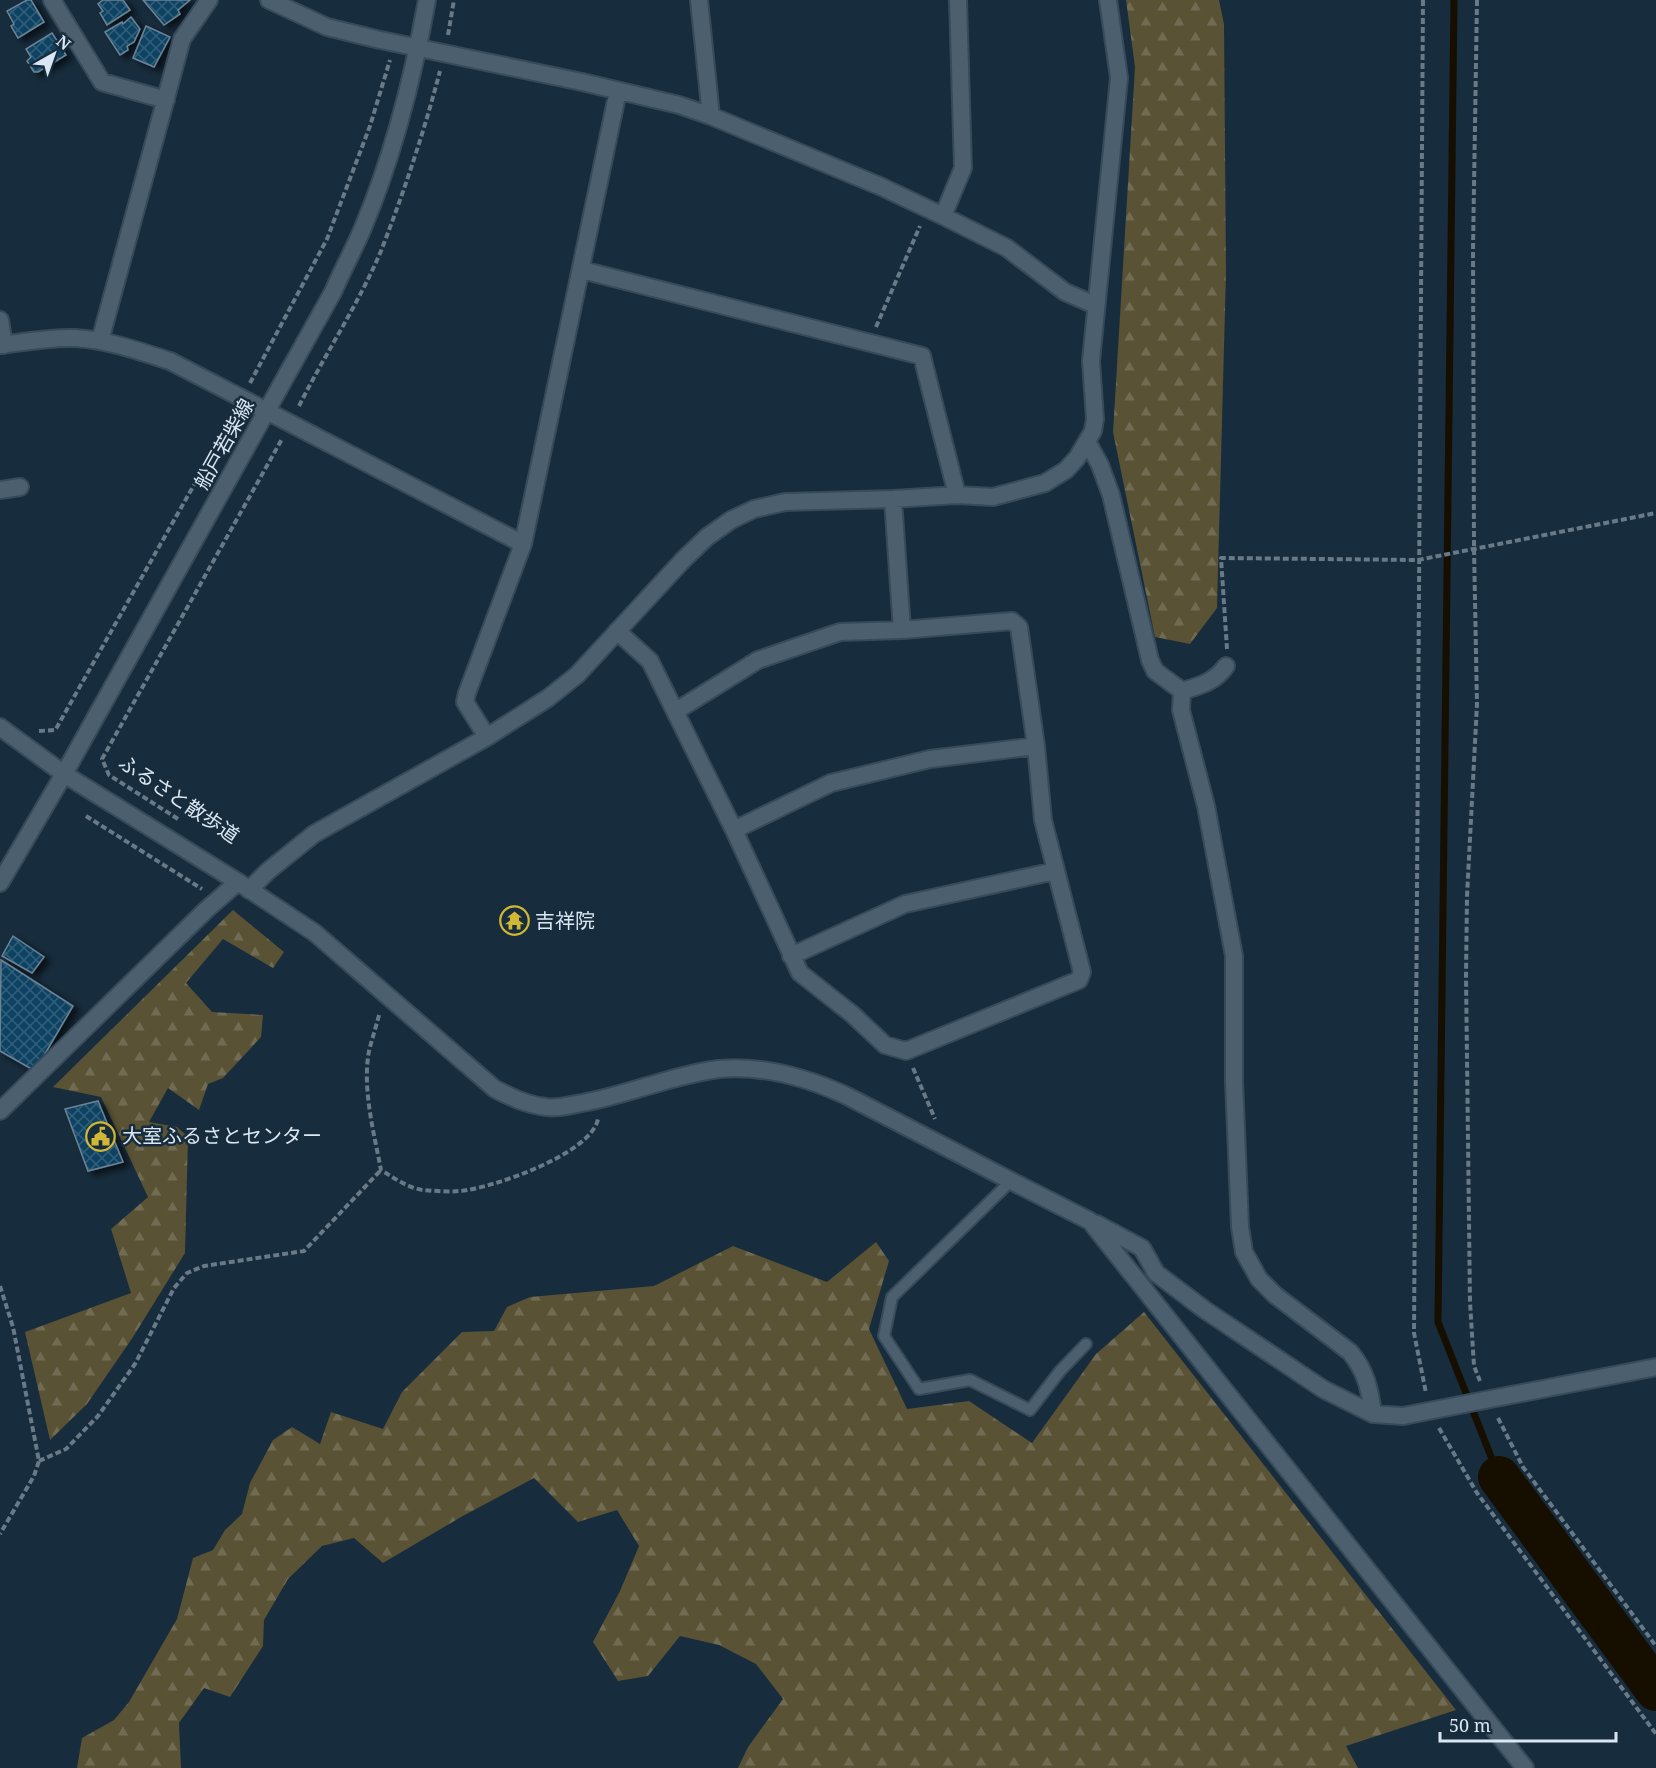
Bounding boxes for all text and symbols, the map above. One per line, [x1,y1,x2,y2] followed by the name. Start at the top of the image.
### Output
[24,24,84,84] north arrow
[52,30,76,55] text: N
[188,393,260,494] street label: 船戸若柴線
[114,748,245,849] street label: ふるさと散歩道
[498,905,530,937] temple icon: 吉祥院
[535,907,595,934] place label: 吉祥院
[85,1120,117,1152] public building icon: 大室ふるさとセンター
[122,1122,322,1149] place label: 大室ふるさとセンター
[1440,1705,1616,1743] scale bar
[1449,1713,1491,1737] text: 50 m

